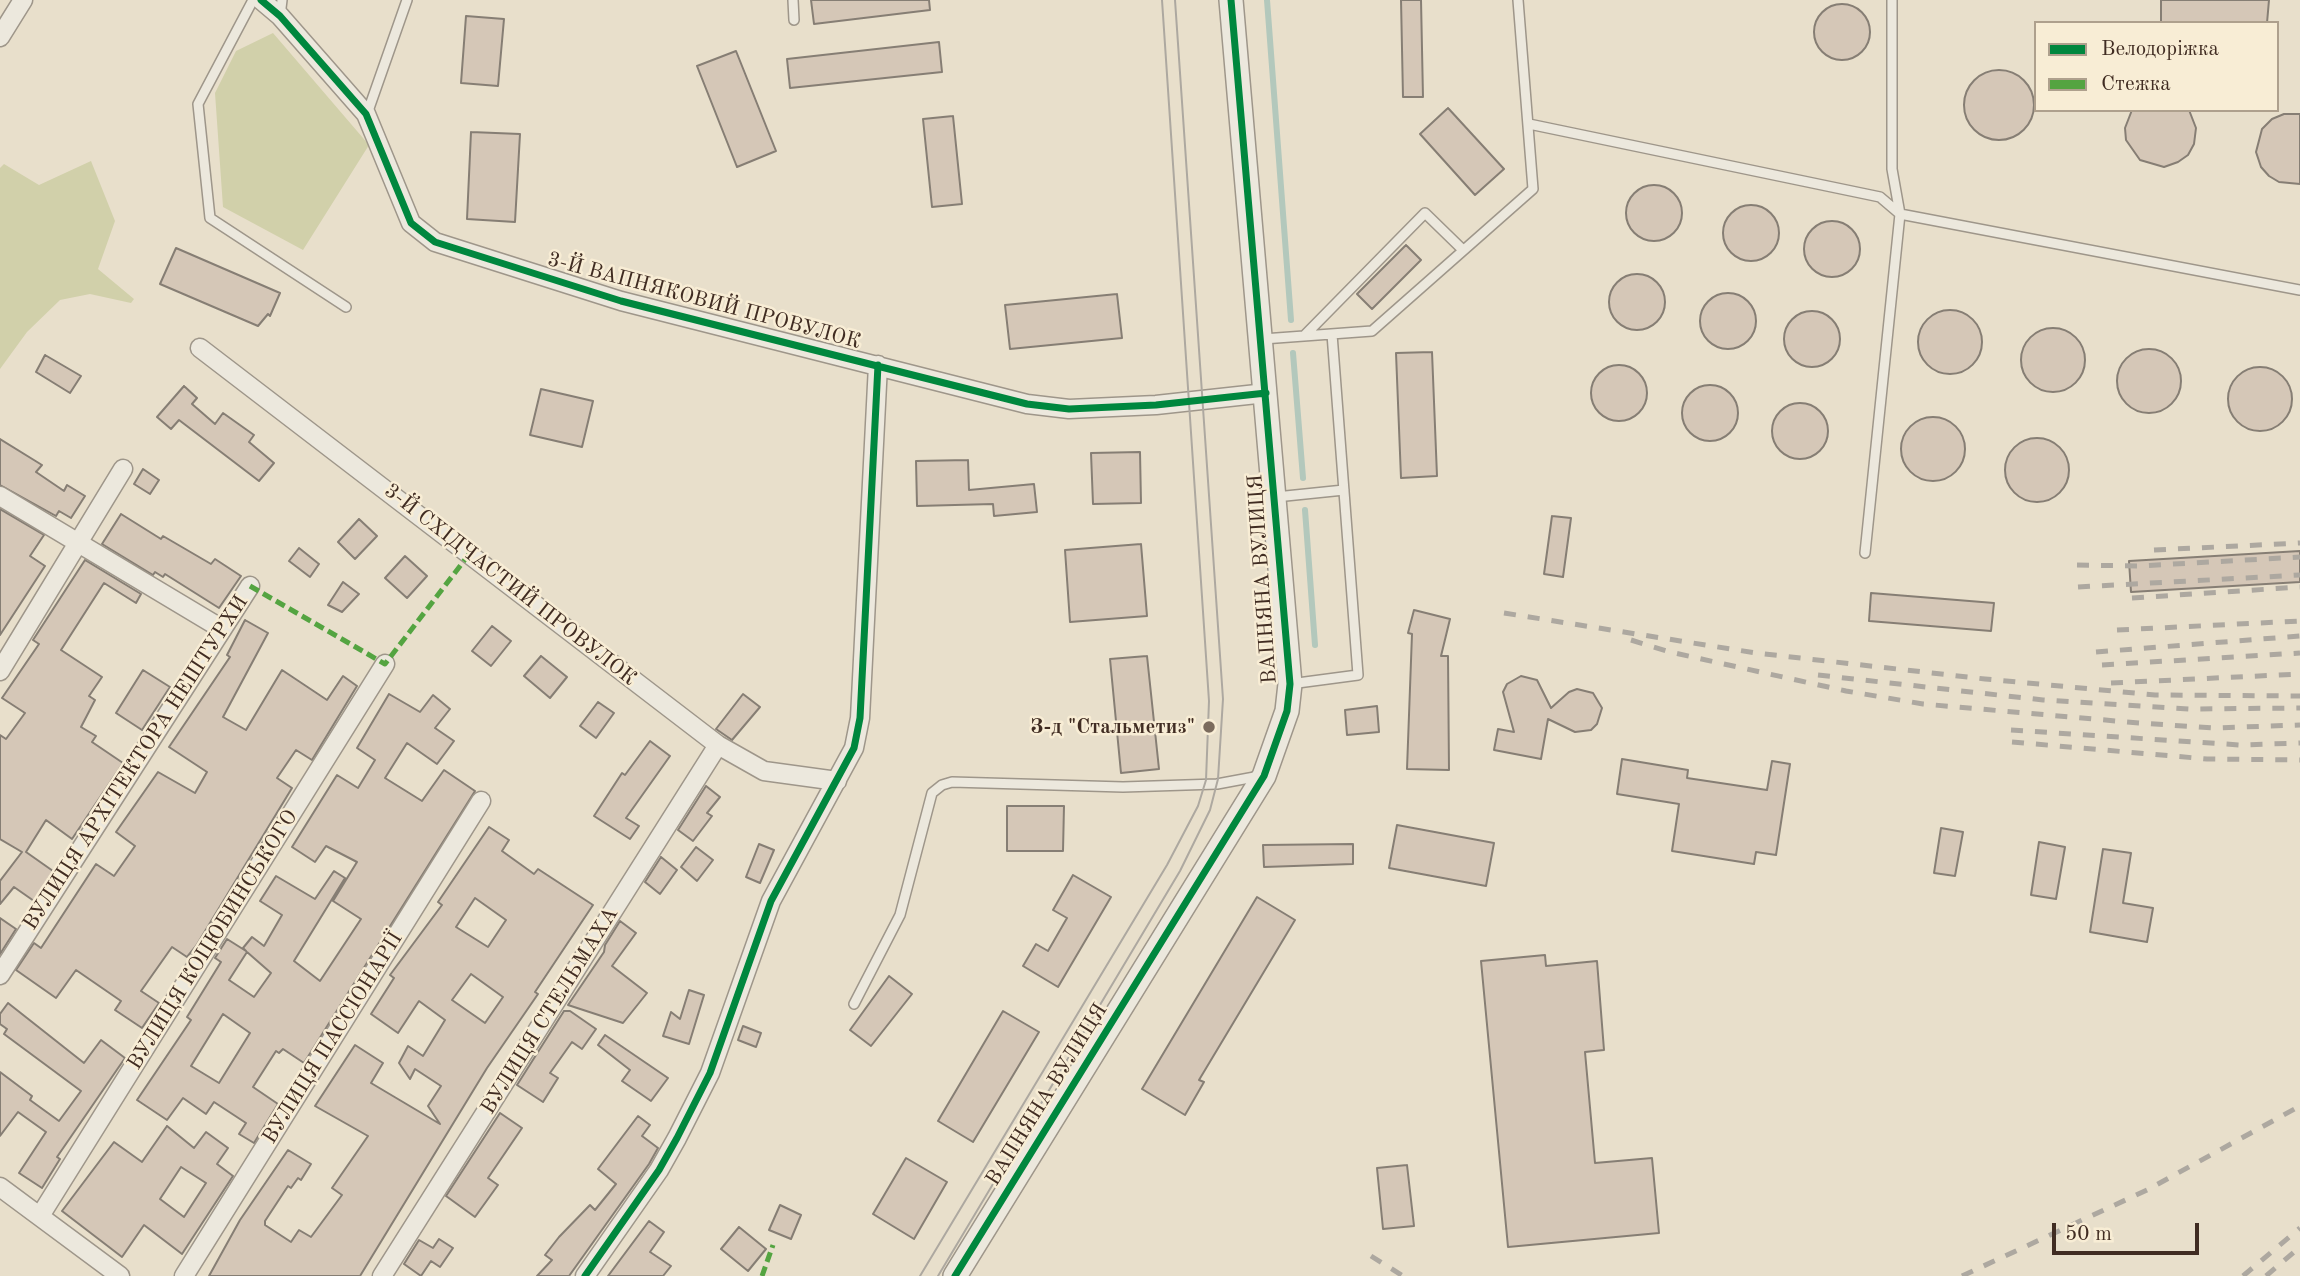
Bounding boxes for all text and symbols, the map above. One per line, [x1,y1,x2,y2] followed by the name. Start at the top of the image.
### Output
[2034,21,2279,112] legend
[2101,39,2219,60] text: Велодоріжка
[2101,74,2171,95] text: Стежка
[545,247,863,355] street label: 3-Й ВАПНЯКОВИЙ ПРОВУЛОК
[1243,473,1283,685] street label: ВАПНЯНА ВУЛИЦЯ
[379,479,641,691] street label: 3-Й СХІДЧАСТИЙ ПРОВУЛОК
[18,591,254,935] street label: ВУЛИЦЯ АРХІТЕКТОРА НЕШТУРХИ
[1030,714,1195,740] place label: З-д "Стальметиз"
[1201,719,1217,735] marker: З-д "Стальметиз"
[122,805,304,1075] street label: ВУЛИЦЯ КОЦЮБИНСЬКОГО
[476,903,624,1119] street label: ВУЛИЦЯ СТЕЛЬМАХА
[257,927,409,1149] street label: ВУЛИЦЯ ПАССІОНАРІЇ
[981,999,1113,1191] street label: ВАПНЯНА ВУЛИЦЯ
[2055,1210,2202,1254] scale bar
[2065,1224,2112,1245] text: 50 m

